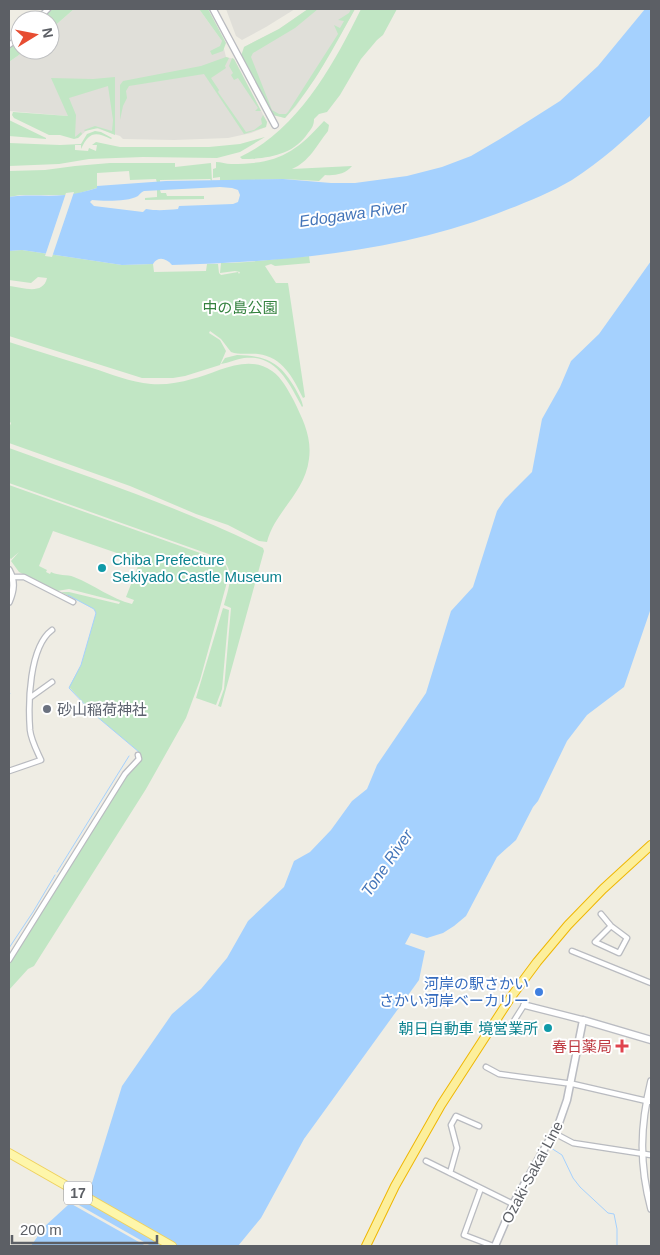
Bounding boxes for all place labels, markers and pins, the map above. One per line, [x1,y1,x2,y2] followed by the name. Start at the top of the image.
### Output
[112,551,282,585] place label: Chiba Prefecture Sekiyado Castle Museum
[96,562,108,574] marker: Chiba Prefecture Sekiyado Castle Museum
[57,701,147,718] place label: 砂山稲荷神社
[41,703,53,715] marker: 砂山稲荷神社
[379,975,529,1009] place label: 河岸の駅さかい さかい河岸ベーカリー
[533,986,545,998] marker: 河岸の駅さかい さかい河岸ベーカリー
[399,1020,538,1037] place label: 朝日自動車 境営業所
[542,1022,554,1034] marker: 朝日自動車 境営業所
[552,1038,612,1055] place label: 春日薬局
[616,1040,628,1052] marker: 春日薬局

